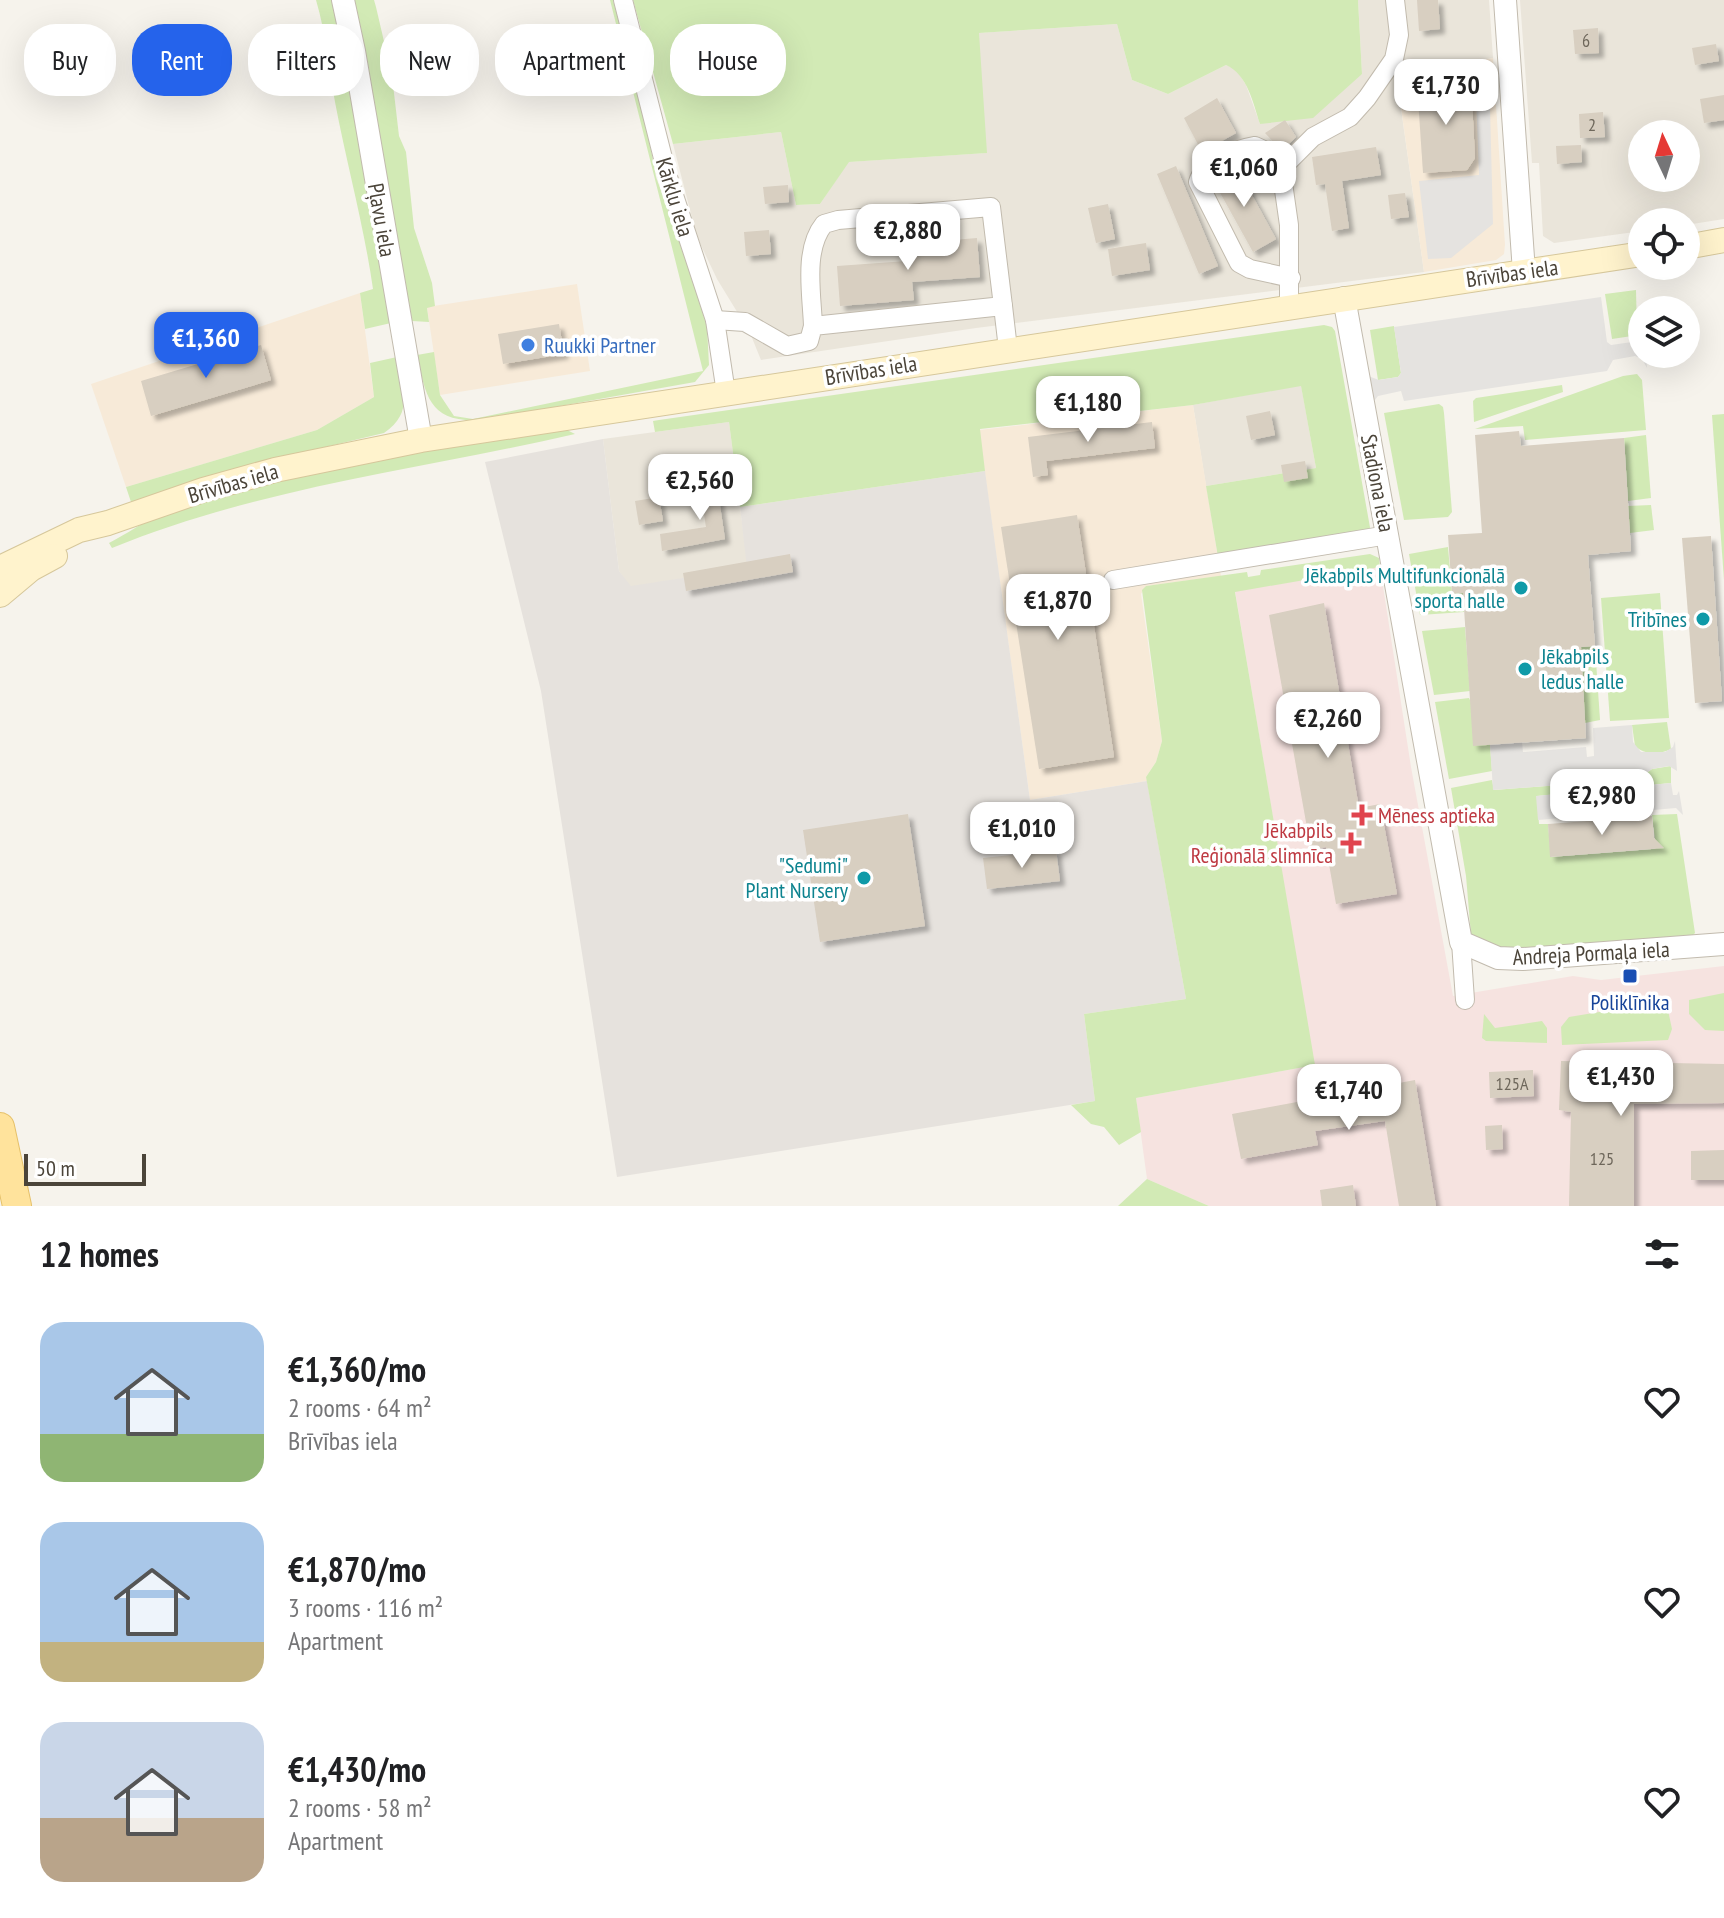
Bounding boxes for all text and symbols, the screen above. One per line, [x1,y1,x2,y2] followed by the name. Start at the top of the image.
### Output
[24,24,116,96] chip: Buy
[132,24,232,96] chip: Rent
[248,24,364,96] chip: Filters
[380,24,479,96] chip: New
[495,24,654,96] chip: Apartment
[670,24,786,96] chip: House
[1582,29,1590,52] house number: 6
[1381,59,1511,127] pin: €1,730
[1412,68,1480,101] text: €1,730
[1588,113,1596,136] house number: 2
[1628,120,1700,192] north arrow
[1628,120,1700,368] map controls
[1179,141,1309,209] pin: €1,060
[1210,150,1278,183] text: €1,060
[650,154,700,240] street label: Kārklu iela
[362,181,402,259] street label: Pļavu iela
[843,204,973,272] pin: €2,880
[1628,208,1700,280] button: locate
[874,213,942,246] text: €2,880
[1464,253,1560,293] street label: Brīvības iela
[1628,296,1700,368] button: layers
[141,312,271,380] pin: €1,360
[172,321,240,354] text: €1,360
[544,331,656,359] place label: Ruukki Partner
[519,336,537,354] marker: Ruukki Partner
[823,349,919,391] street label: Brīvības iela
[1023,376,1153,444] pin: €1,180
[1054,385,1122,418] text: €1,180
[1355,432,1401,534] street label: Stadiona iela
[635,454,765,522] pin: €2,560
[185,457,281,509] street label: Brīvības iela
[666,463,734,496] text: €2,560
[1304,561,1505,614] place label: Jēkabpils Multifunkcionālā sporta halle
[993,574,1123,642] pin: €1,870
[1512,579,1530,597] marker: Jēkabpils Multifunkcionālā sporta halle
[1024,583,1092,616] text: €1,870
[1628,605,1687,633] place label: Tribīnes
[1694,610,1712,628] marker: Tribīnes
[1540,642,1624,695] place label: Jēkabpils ledus halle
[1516,660,1534,678] marker: Jēkabpils ledus halle
[1263,692,1393,760] pin: €2,260
[1294,701,1362,734] text: €2,260
[1537,769,1667,837] pin: €2,980
[1568,778,1636,811] text: €2,980
[1378,801,1495,829] place label: Mēness aptieka
[957,802,1087,870] pin: €1,010
[1353,806,1371,824] marker: Mēness aptieka
[988,811,1056,844] text: €1,010
[1191,816,1333,869] place label: Jēkabpils Reģionālā slimnīca
[1340,832,1362,854] marker: Jēkabpils Reģionālā slimnīca
[746,851,849,904] place label: "Sedumi" Plant Nursery
[855,869,873,887] marker: "Sedumi" Plant Nursery
[1512,935,1670,971] street label: Andreja Pormaļa iela
[1621,967,1639,985] marker: Poliklīnika
[1591,988,1669,1016] place label: Poliklīnika
[1556,1050,1686,1118] pin: €1,430
[1587,1059,1655,1092] text: €1,430
[1284,1064,1414,1132] pin: €1,740
[1496,1072,1529,1095] house number: 125A
[1315,1073,1383,1106] text: €1,740
[1590,1147,1614,1170] house number: 125
[24,1150,146,1186] scale bar
[36,1154,75,1182] text: 50 m
[40,1232,159,1276] text: 12 homes
[1640,1232,1684,1276] icon: filters
[288,1347,426,1391] text: €1,360/mo
[104,1354,200,1450] icon: home
[1640,1380,1684,1424] icon: heart
[288,1391,432,1424] text: 2 rooms · 64 m²
[288,1424,398,1457] text: Brīvības iela
[288,1547,426,1591] text: €1,870/mo
[104,1554,200,1650] icon: home
[1640,1580,1684,1624] icon: heart
[288,1591,443,1624] text: 3 rooms · 116 m²
[288,1624,383,1657] text: Apartment
[288,1747,426,1791] text: €1,430/mo
[104,1754,200,1850] icon: home
[1640,1780,1684,1824] icon: heart
[288,1791,432,1824] text: 2 rooms · 58 m²
[288,1824,383,1857] text: Apartment

